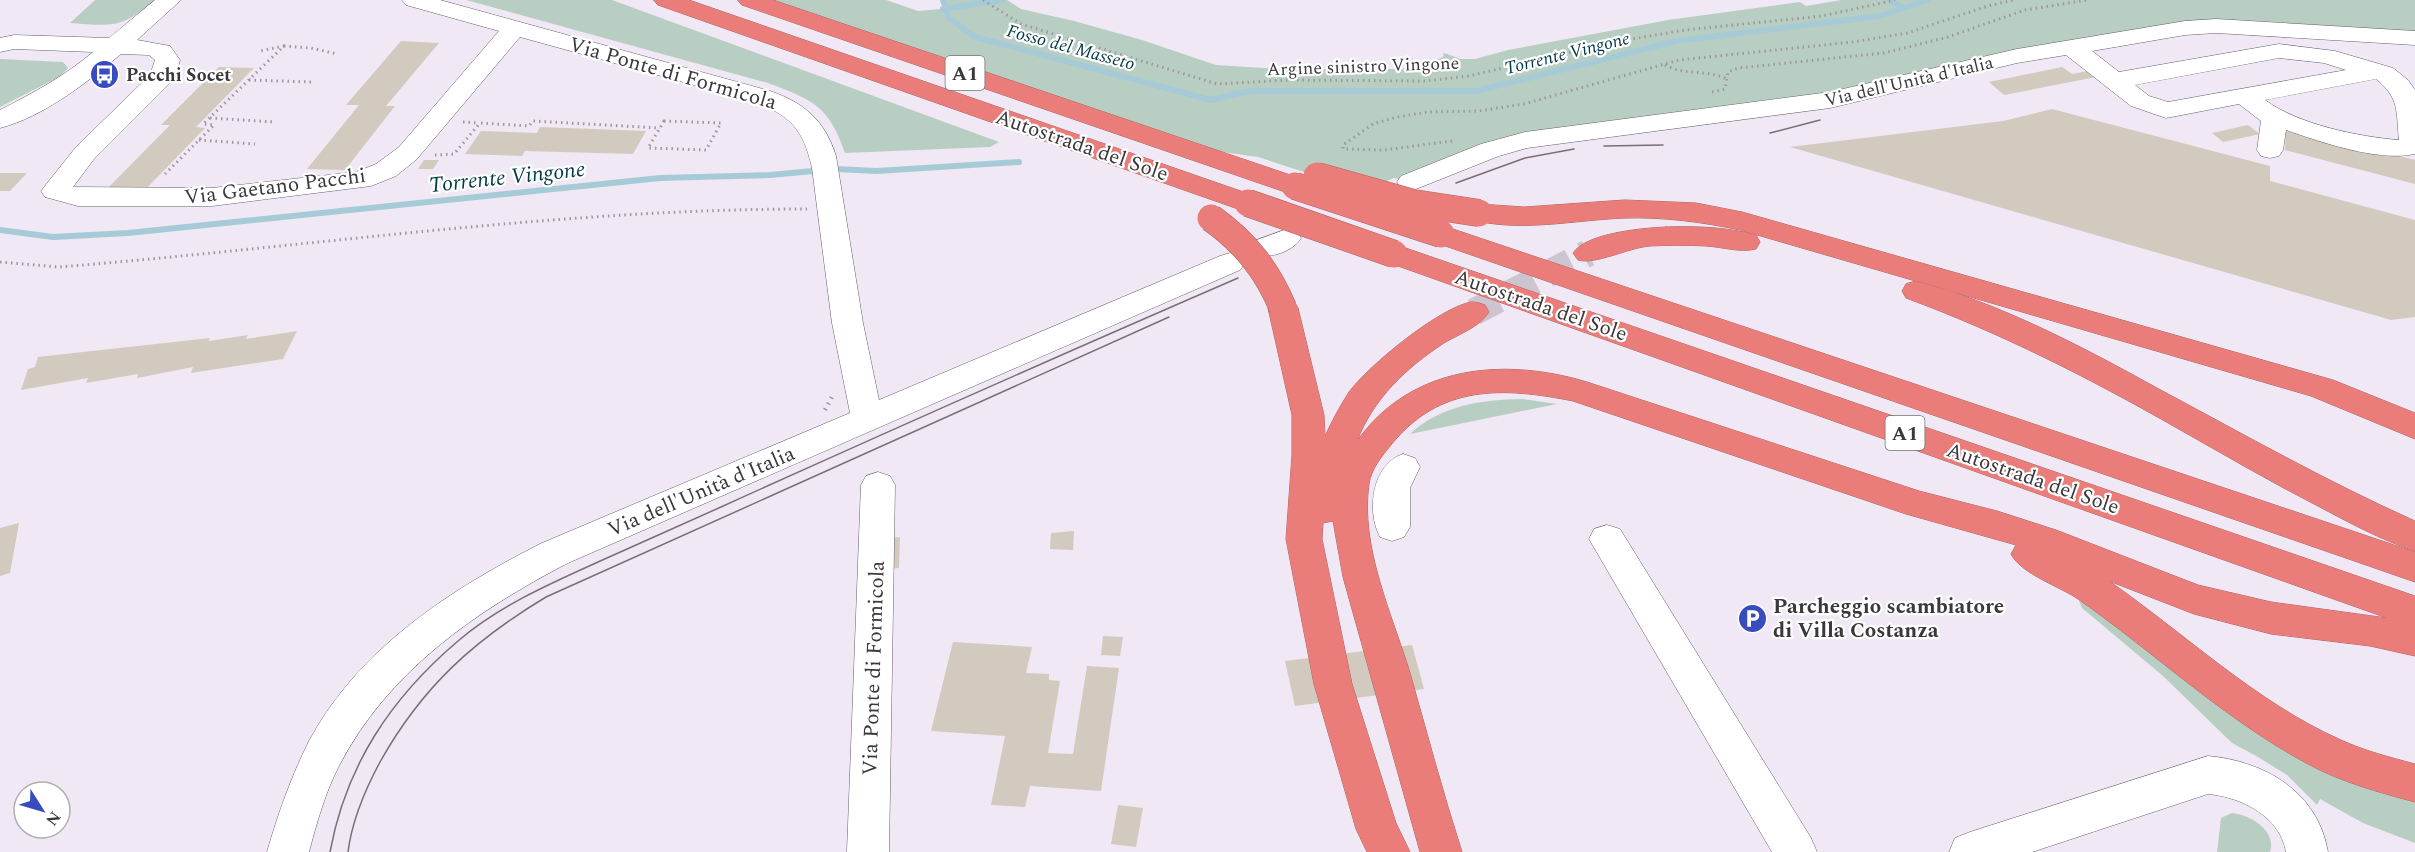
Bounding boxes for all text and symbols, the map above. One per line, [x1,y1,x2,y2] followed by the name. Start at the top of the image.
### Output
[1004,17,1138,78] water label: Fosso del Masseto
[1502,25,1633,82] water label: Torrente Vingone
[565,29,781,119] street label: Via Ponte di Formicola
[1822,49,1996,114] street label: Via dell'Unità d'Italia
[1266,50,1460,83] street label: Argine sinistro Vingone
[946,56,984,90] road number: A1
[89,59,121,91] bus stop icon: Pacchi Socet
[126,62,231,89] place label: Pacchi Socet
[991,101,1172,191] street label: Autostrada del Sole
[427,153,587,202] water label: Torrente Vingone
[182,160,368,214] street label: Via Gaetano Pacchi
[1450,261,1631,351] street label: Autostrada del Sole
[1886,416,1924,450] road number: A1
[1942,434,2123,524] street label: Autostrada del Sole
[603,438,801,546] street label: Via dell'Unità d'Italia
[854,559,894,776] street label: Via Ponte di Formicola
[1773,591,2004,647] place label: Parcheggio scambiatore di Villa Costanza
[1736,602,1768,634] parking icon: Parcheggio scambiatore di Villa Costanza
[12,780,72,840] north arrow
[40,806,67,831] text: N

